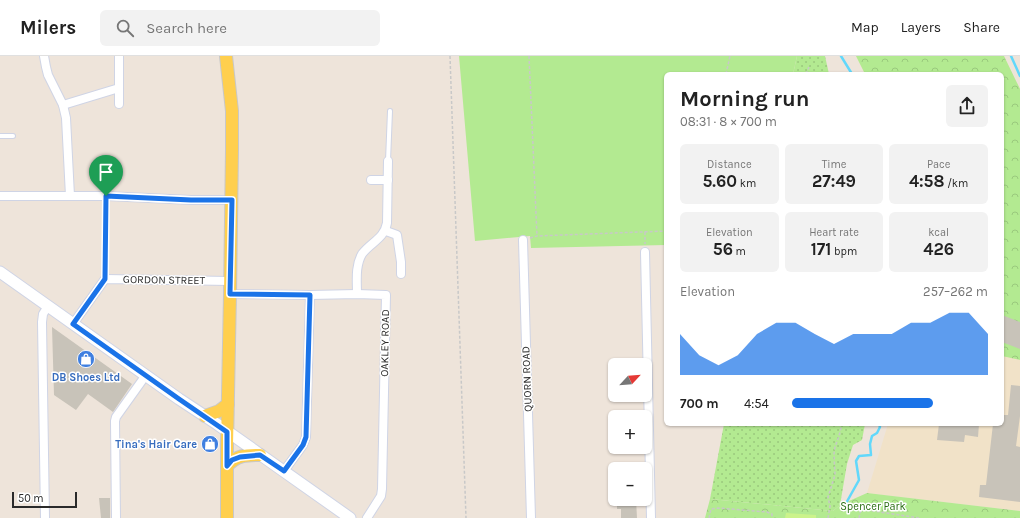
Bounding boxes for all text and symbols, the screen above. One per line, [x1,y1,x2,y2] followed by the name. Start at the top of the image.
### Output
[100,10,380,46] search box
[20,17,76,39] text: Milers
[114,17,136,39] icon: search
[146,19,227,37] text: Search here
[851,19,879,36] text: Map
[901,19,941,36] text: Layers
[963,19,1000,36] text: Share
[946,85,988,127] button: share
[680,86,809,112] text: Morning run
[680,114,777,129] text: 08:31 · 8 × 700 m
[89,155,123,196] pin
[707,158,752,171] text: Distance
[822,158,846,171] text: Time
[927,158,950,171] text: Pace
[95,161,117,183] icon: arrive
[702,171,737,191] text: 5.60
[812,171,856,191] text: 27:49
[909,171,945,191] text: 4:58
[737,177,756,190] text: km
[945,177,968,190] text: /km
[706,226,753,239] text: Elevation
[809,226,859,239] text: Heart rate
[928,226,949,239] text: kcal
[713,239,733,259] text: 56
[811,239,831,259] text: 171
[923,239,954,259] text: 426
[733,245,746,258] text: m
[831,245,857,258] text: bpm
[123,273,206,287] street label: GORDON STREET
[680,284,735,299] text: Elevation
[923,284,988,299] text: 257–262 m
[378,309,392,377] street label: OAKLEY ROAD
[519,346,535,412] street label: QUORN ROAD
[76,349,96,369] shop icon: DB Shoes Ltd
[608,358,652,402] north arrow
[608,358,652,506] map controls
[52,371,120,384] place label: DB Shoes Ltd
[680,396,719,411] text: 700 m
[744,396,769,411] text: 4:54
[608,410,652,454] button: +
[200,434,220,454] shop icon: Tina's Hair Care
[115,438,197,451] place label: Tina's Hair Care
[608,462,652,506] button: −
[12,490,77,509] scale bar
[18,492,44,505] text: 50 m
[840,500,906,513] park label: Spencer Park

